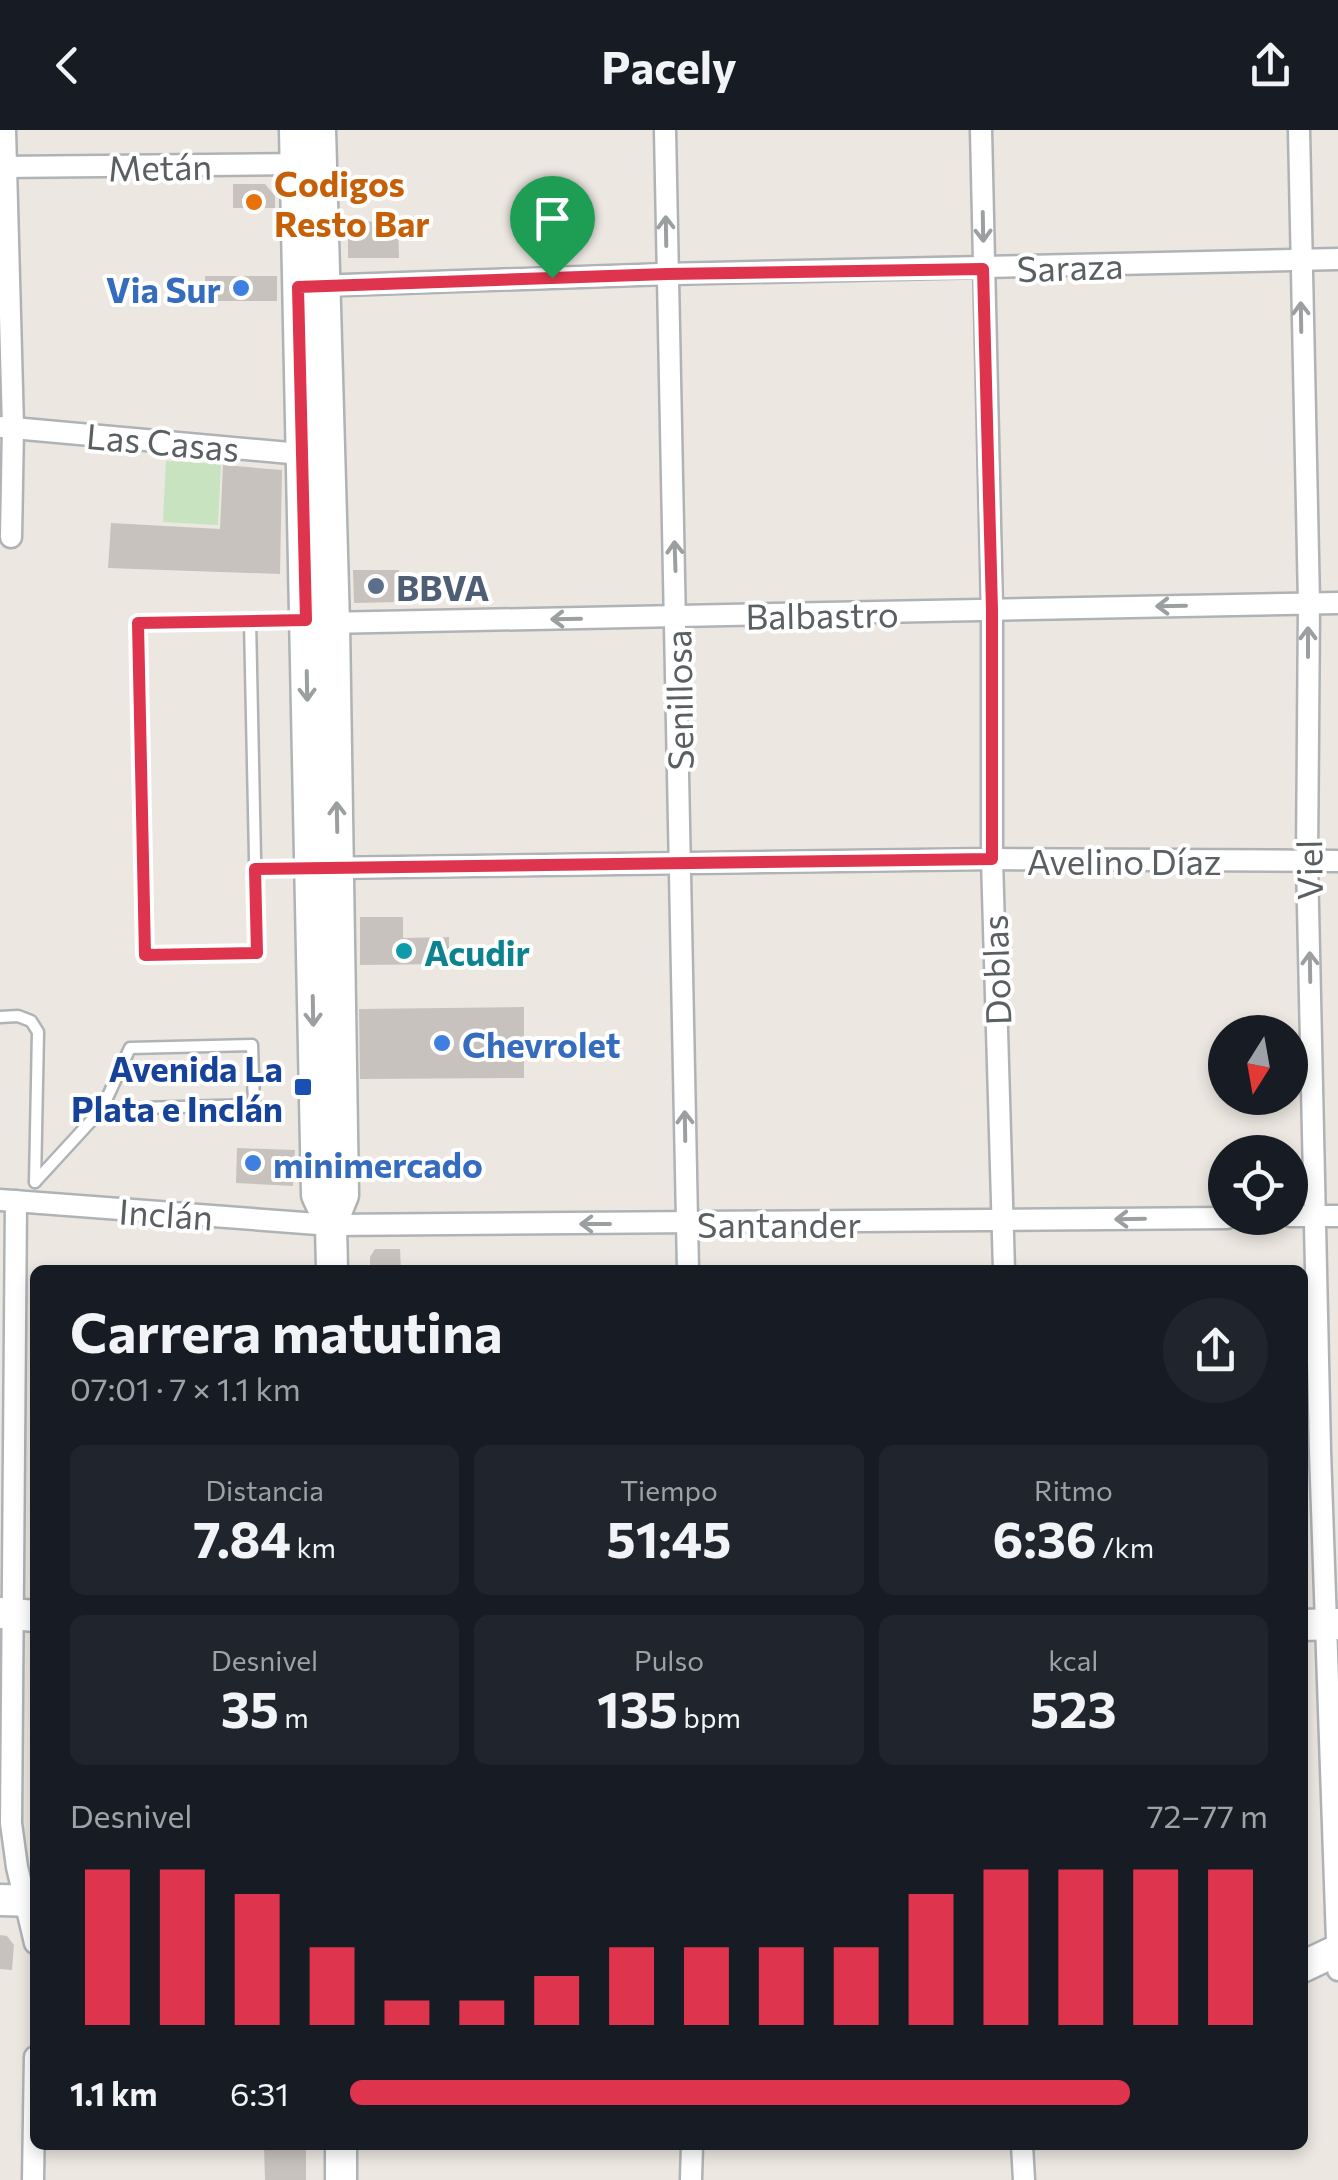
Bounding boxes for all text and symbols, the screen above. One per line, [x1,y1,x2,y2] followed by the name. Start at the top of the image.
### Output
[40,38,95,93] icon: back
[601,38,737,93] text: Pacely
[1243,38,1298,93] icon: share
[108,144,212,188] street label: Metán
[274,161,430,244] place label: Codigos Resto Bar
[510,176,595,279] pin
[243,191,265,213] marker: Codigos Resto Bar
[525,191,580,246] icon: arrive
[973,211,992,243] one-way arrow
[657,216,676,248] one-way arrow
[1016,243,1124,289] street label: Saraza
[106,267,221,310] place label: Via Sur
[230,277,252,299] marker: Via Sur
[1292,302,1311,334] one-way arrow
[85,413,241,469] street label: Las Casas
[666,540,685,572] one-way arrow
[396,565,489,608] place label: BBVA
[365,575,387,597] marker: BBVA
[745,591,899,637] street label: Balbastro
[1155,596,1188,616] one-way arrow
[550,610,582,629] one-way arrow
[1299,627,1318,659] one-way arrow
[655,629,701,771] street label: Senillosa
[298,670,316,702] one-way arrow
[327,802,346,834] one-way arrow
[1027,839,1221,882] street label: Avelino Díaz
[1286,839,1330,901] street label: Viel
[972,914,1018,1026] street label: Doblas
[424,930,530,973] place label: Acudir
[393,940,415,962] marker: Acudir
[1300,951,1319,983] one-way arrow
[303,995,322,1027] one-way arrow
[1208,1015,1308,1115] north arrow
[1208,1015,1308,1235] map controls
[462,1022,621,1065] place label: Chevrolet
[431,1032,453,1054] marker: Chevrolet
[71,1046,283,1129] place label: Avenida La Plata e Inclán
[292,1076,314,1098] marker: Avenida La Plata e Inclán
[676,1110,695,1142] one-way arrow
[1208,1135,1308,1235] button: locate
[273,1142,483,1185] place label: minimercado
[242,1152,264,1174] marker: minimercado
[117,1188,215,1238] street label: Inclán
[697,1202,861,1245] street label: Santander
[1114,1210,1146,1229] one-way arrow
[580,1214,612,1234] one-way arrow
[70,1297,503,1364] text: Carrera matutina
[1163,1298,1268,1403] button: share
[70,1368,301,1408] text: 07:01 · 7 × 1.1 km
[205,1473,324,1507] text: Distancia
[620,1473,718,1507] text: Tiempo
[1034,1473,1113,1507] text: Ritmo
[193,1507,291,1568] text: 7.84
[607,1507,731,1568] text: 51:45
[993,1507,1097,1568] text: 6:36
[291,1530,336,1564] text: km
[1097,1530,1154,1564] text: /km
[211,1643,318,1677] text: Desnivel
[634,1643,704,1677] text: Pulso
[1048,1643,1098,1677] text: kcal
[221,1677,279,1738] text: 35
[597,1677,678,1738] text: 135
[1030,1677,1117,1738] text: 523
[279,1700,309,1734] text: m
[678,1700,741,1734] text: bpm
[70,1795,192,1835] text: Desnivel
[1147,1795,1268,1835] text: 72–77 m
[70,2073,157,2113] text: 1.1 km
[230,2073,289,2113] text: 6:31

